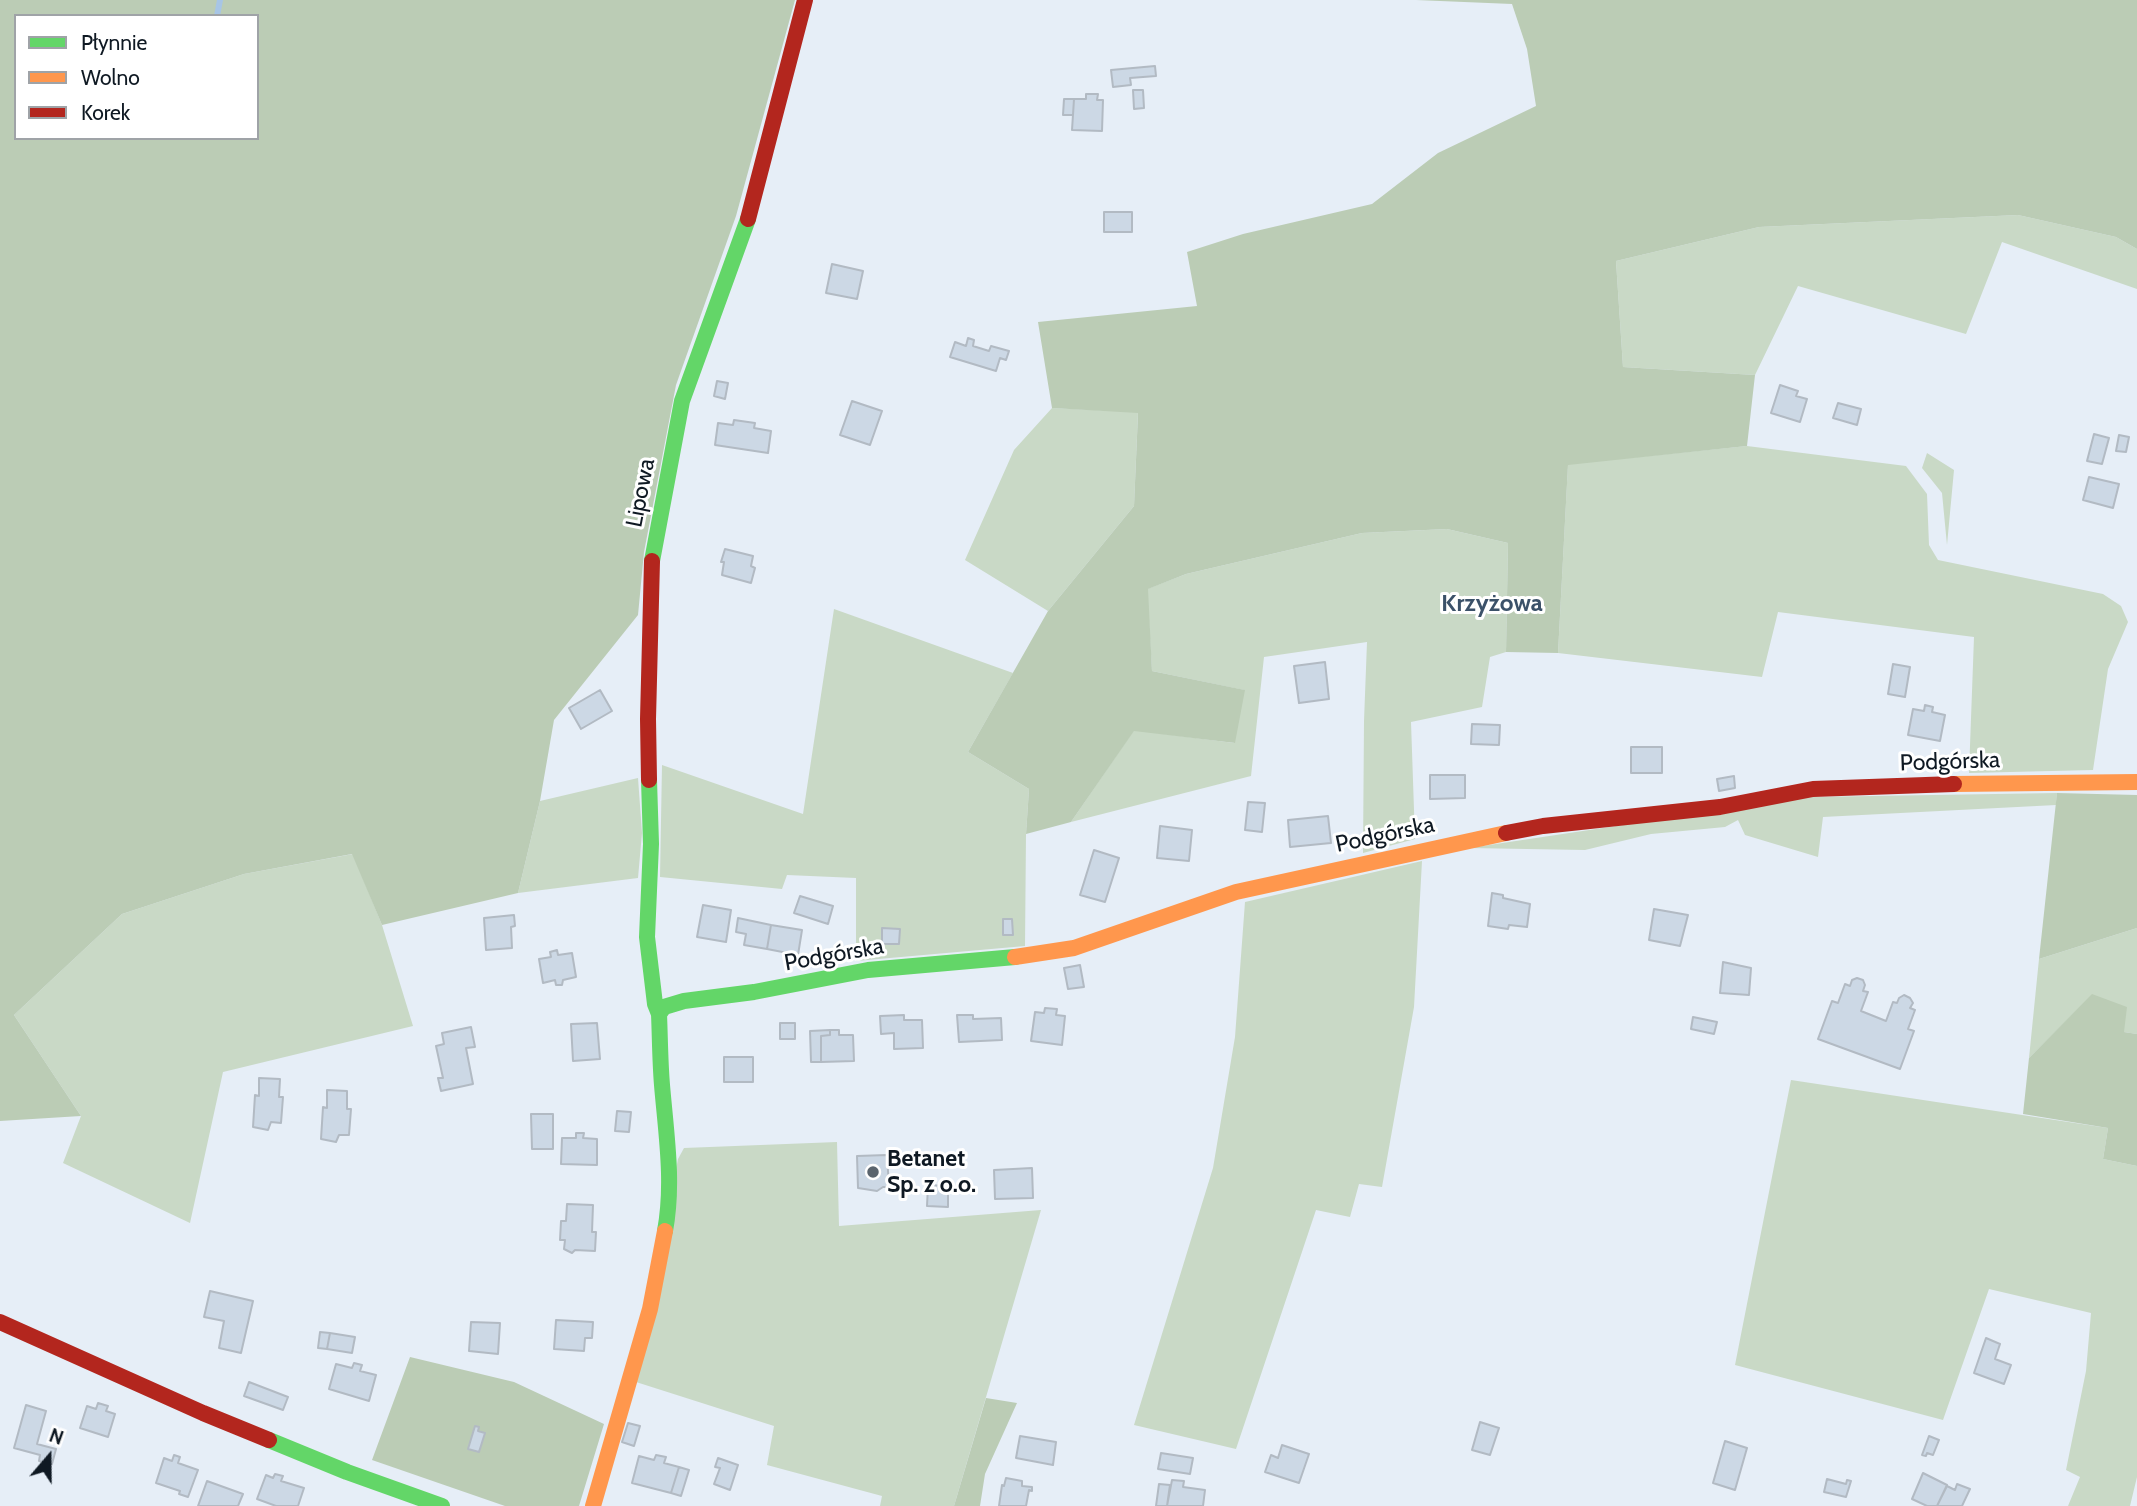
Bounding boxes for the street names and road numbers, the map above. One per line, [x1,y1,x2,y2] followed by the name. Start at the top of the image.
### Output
[621,456,661,530] street label: Lipowa
[1899,746,2001,778] street label: Podgórska
[1333,811,1437,859] street label: Podgórska
[782,933,886,977] street label: Podgórska

